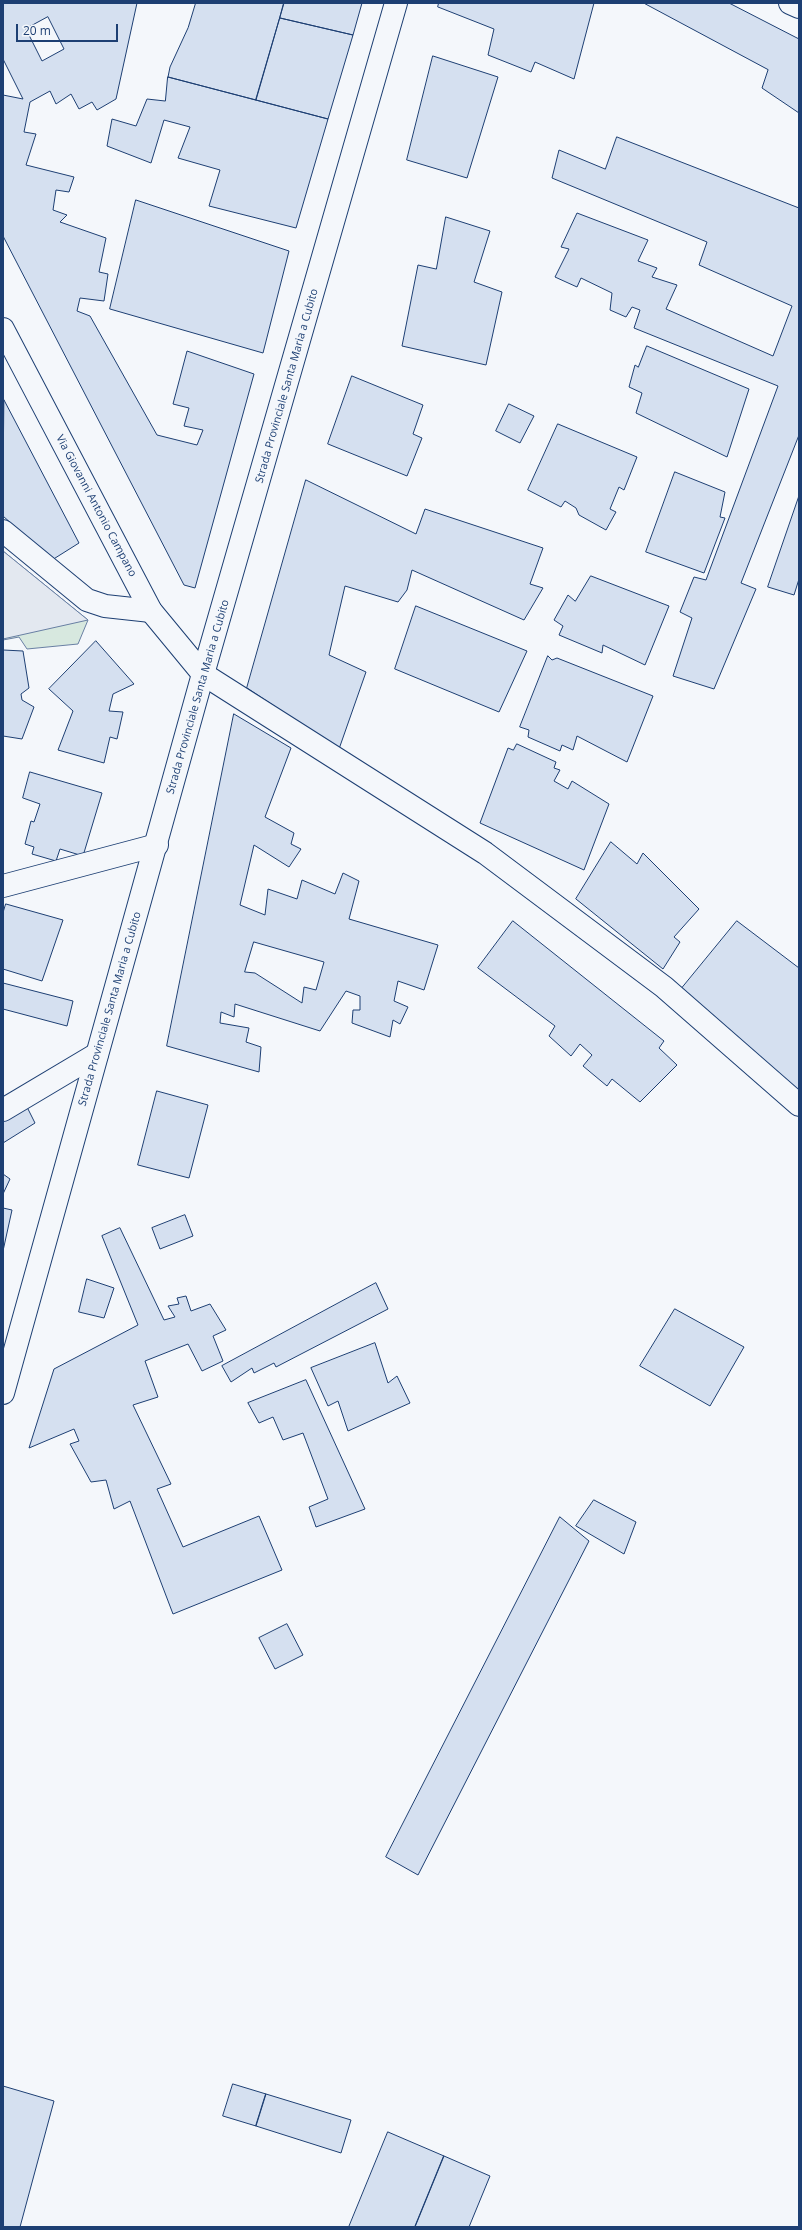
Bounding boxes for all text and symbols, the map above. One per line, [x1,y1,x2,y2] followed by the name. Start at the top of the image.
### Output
[18,16,120,42] scale bar
[23,22,51,39] text: 20 m
[253,287,321,485] street label: Strada Provinciale Santa Maria a Cubito
[53,433,139,579] street label: Via Giovanni Antonio Campano
[164,598,232,796] street label: Strada Provinciale Santa Maria a Cubito
[76,910,144,1108] street label: Strada Provinciale Santa Maria a Cubito

